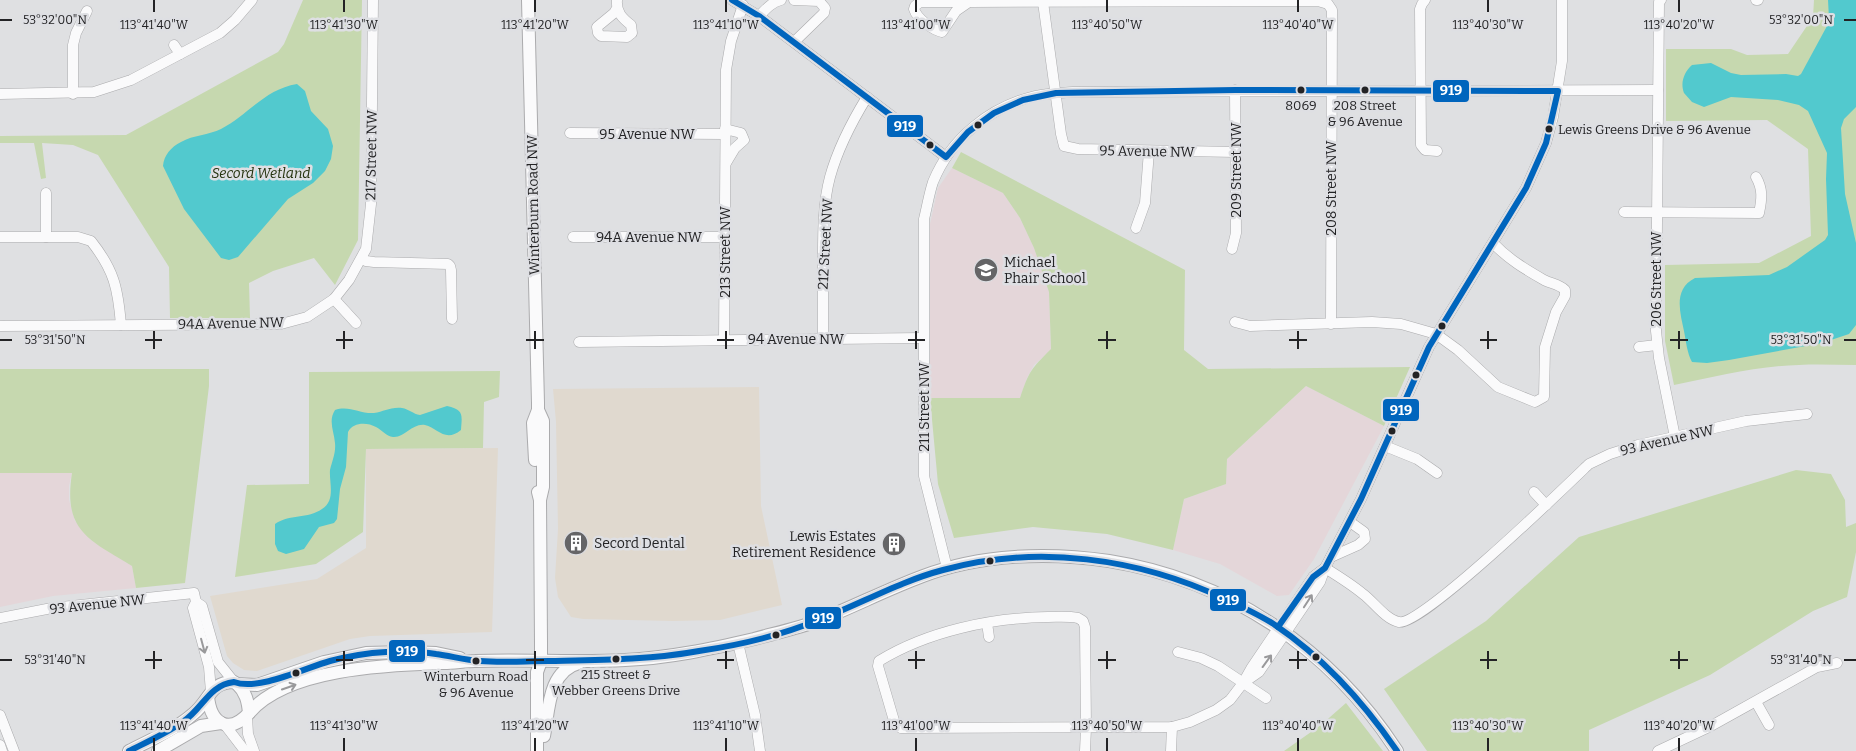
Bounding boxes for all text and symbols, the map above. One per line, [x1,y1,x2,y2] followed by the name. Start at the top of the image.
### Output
[23,13,87,27] text: 53°32'00"N
[1769,13,1833,27] text: 53°32'00"N
[120,18,189,32] text: 113°41'40"W
[310,18,379,32] text: 113°41'30"W
[501,18,570,32] text: 113°41'20"W
[693,18,760,32] text: 113°41'10"W
[882,18,951,32] text: 113°41'00"W
[1072,18,1143,32] text: 113°40'50"W
[1262,18,1334,32] text: 113°40'40"W
[1453,18,1524,32] text: 113°40'30"W
[1644,18,1715,32] text: 113°40'20"W
[1432,79,1470,103] line badge: 919
[1440,82,1462,99] text: 919
[1296,85,1306,95] marker: 8069
[1360,85,1370,95] marker: 208 Street & 96 Avenue
[1285,98,1317,113] place label: 8069
[1327,98,1403,129] place label: 208 Street & 96 Avenue
[362,109,381,200] street label: 217 Street NW
[886,114,924,138] line badge: 919
[894,118,916,135] text: 919
[973,120,983,130] unlabelled marker
[1228,122,1245,218] street label: 209 Street NW
[1558,122,1751,137] place label: Lewis Greens Drive & 96 Avenue
[1544,124,1554,134] marker: Lewis Greens Drive & 96 Avenue
[599,126,695,143] street label: 95 Avenue NW
[524,134,543,275] street label: Winterburn Road NW
[925,140,935,150] unlabelled marker
[1323,140,1340,236] street label: 208 Street NW
[1099,142,1196,161] street label: 95 Avenue NW
[211,165,311,182] park label: Secord Wetland
[815,197,836,290] street label: 212 Street NW
[717,206,734,298] street label: 213 Street NW
[596,229,703,246] street label: 94A Avenue NW
[1648,231,1665,327] street label: 206 Street NW
[1004,254,1086,287] place label: Michael Phair School
[973,257,999,283] school or university icon: Michael Phair School
[178,314,285,333] street label: 94A Avenue NW
[1437,321,1447,331] unlabelled marker
[748,331,845,348] street label: 94 Avenue NW
[24,333,86,347] text: 53°31'50"N
[1770,333,1832,347] text: 53°31'50"N
[916,362,933,452] street label: 211 Street NW
[1411,370,1421,380] unlabelled marker
[1382,398,1420,422] line badge: 919
[1390,402,1412,419] text: 919
[1619,421,1716,460] street label: 93 Avenue NW
[1387,426,1397,436] unlabelled marker
[732,528,876,561] place label: Lewis Estates Retirement Residence
[563,530,589,556] building icon: Secord Dental
[881,531,907,557] building icon: Lewis Estates Retirement Residence
[594,535,685,552] place label: Secord Dental
[985,556,995,566] unlabelled marker
[1209,588,1247,612] line badge: 919
[49,591,146,618] street label: 93 Avenue NW
[1217,592,1239,609] text: 919
[1303,595,1313,609] one-way arrow
[804,606,842,630] line badge: 919
[812,610,834,627] text: 919
[771,630,781,640] unlabelled marker
[199,638,209,654] one-way arrow
[388,639,426,663] line badge: 919
[396,643,418,660] text: 919
[1311,652,1321,662] unlabelled marker
[24,653,86,667] text: 53°31'40"N
[1770,653,1832,667] text: 53°31'40"N
[611,654,621,664] marker: 215 Street & Webber Greens Drive
[1262,654,1272,668] one-way arrow
[471,656,481,666] marker: Winterburn Road & 96 Avenue
[552,667,680,698] place label: 215 Street & Webber Greens Drive
[291,668,301,678] unlabelled marker
[424,669,529,700] place label: Winterburn Road & 96 Avenue
[281,682,296,691] one-way arrow
[120,719,189,733] text: 113°41'40"W
[310,719,379,733] text: 113°41'30"W
[501,719,570,733] text: 113°41'20"W
[693,719,760,733] text: 113°41'10"W
[882,719,951,733] text: 113°41'00"W
[1072,719,1143,733] text: 113°40'50"W
[1262,719,1334,733] text: 113°40'40"W
[1453,719,1524,733] text: 113°40'30"W
[1644,719,1715,733] text: 113°40'20"W

